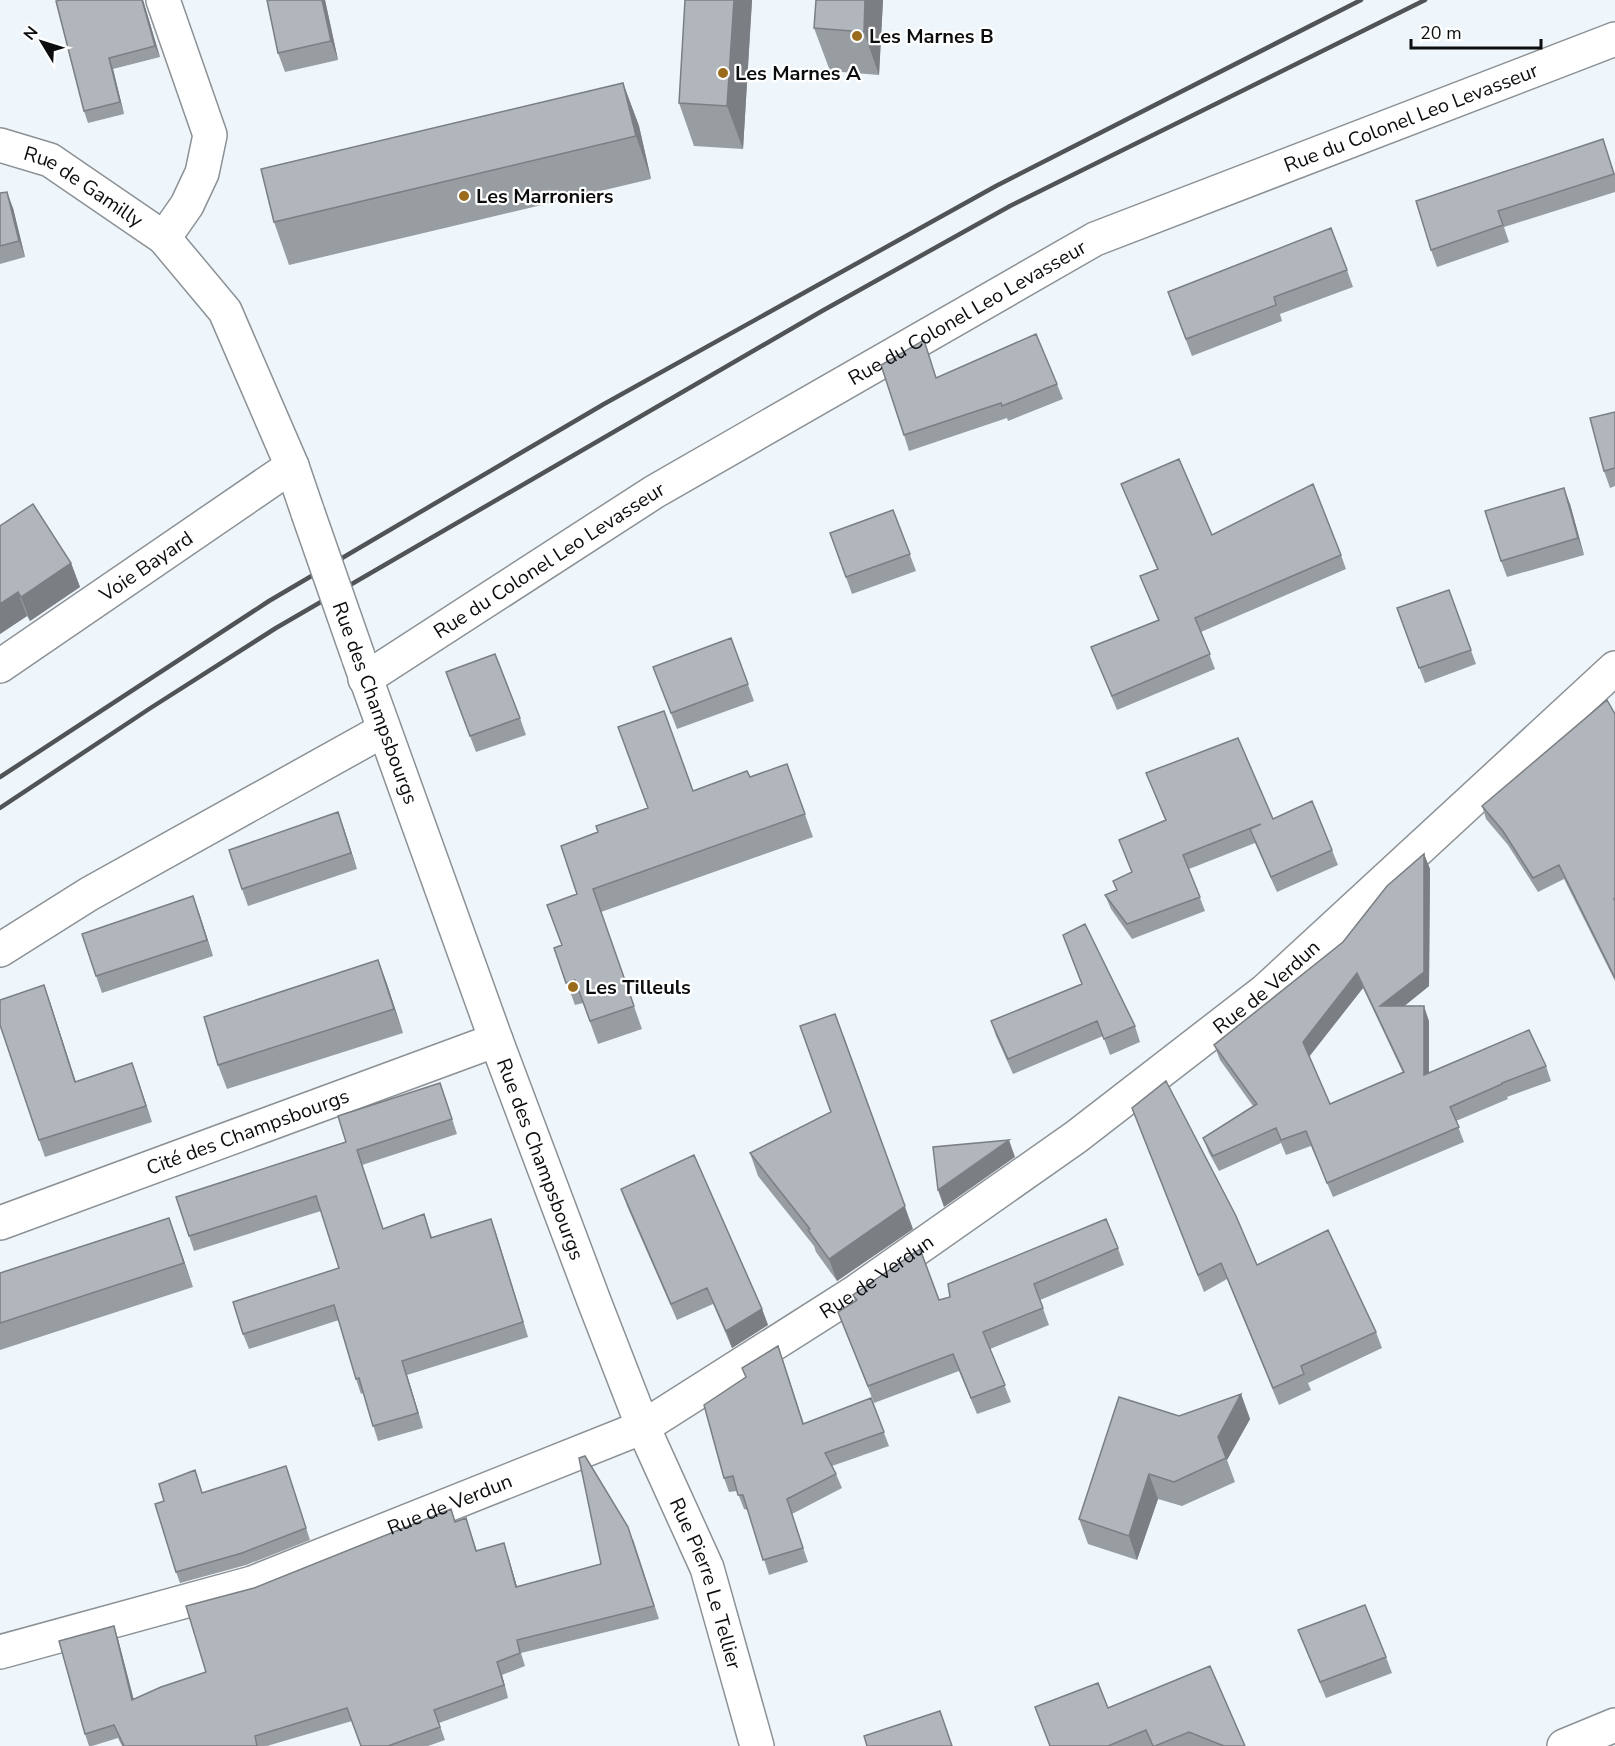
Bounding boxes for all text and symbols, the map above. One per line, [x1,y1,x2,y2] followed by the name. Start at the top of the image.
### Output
[12,12,72,72] north arrow
[1411,12,1542,50] scale bar
[1420,21,1462,45] text: 20 m
[19,22,43,45] text: N
[869,23,994,50] place label: Les Marnes B
[850,29,864,43] marker: Les Marnes B
[1280,56,1542,179] street label: Rue du Colonel Leo Levasseur
[735,60,861,87] place label: Les Marnes A
[716,66,730,80] marker: Les Marnes A
[21,139,149,234] street label: Rue de Gamilly
[476,183,614,210] place label: Les Marroniers
[457,189,471,203] marker: Les Marroniers
[843,233,1091,391] street label: Rue du Colonel Leo Levasseur
[428,475,669,645] street label: Rue du Colonel Leo Levasseur
[93,524,198,608] street label: Voie Bayard
[326,598,424,808] street label: Rue des Champsbourgs
[1207,934,1325,1040] street label: Rue de Verdun
[585,974,691,1001] place label: Les Tilleuls
[566,980,580,994] marker: Les Tilleuls
[490,1054,591,1264] street label: Rue des Champsbourgs
[143,1082,353,1181] street label: Cité des Champsbourgs
[814,1228,939,1325] street label: Rue de Verdun
[383,1467,516,1541] street label: Rue de Verdun
[663,1493,748,1672] street label: Rue Pierre Le Tellier

